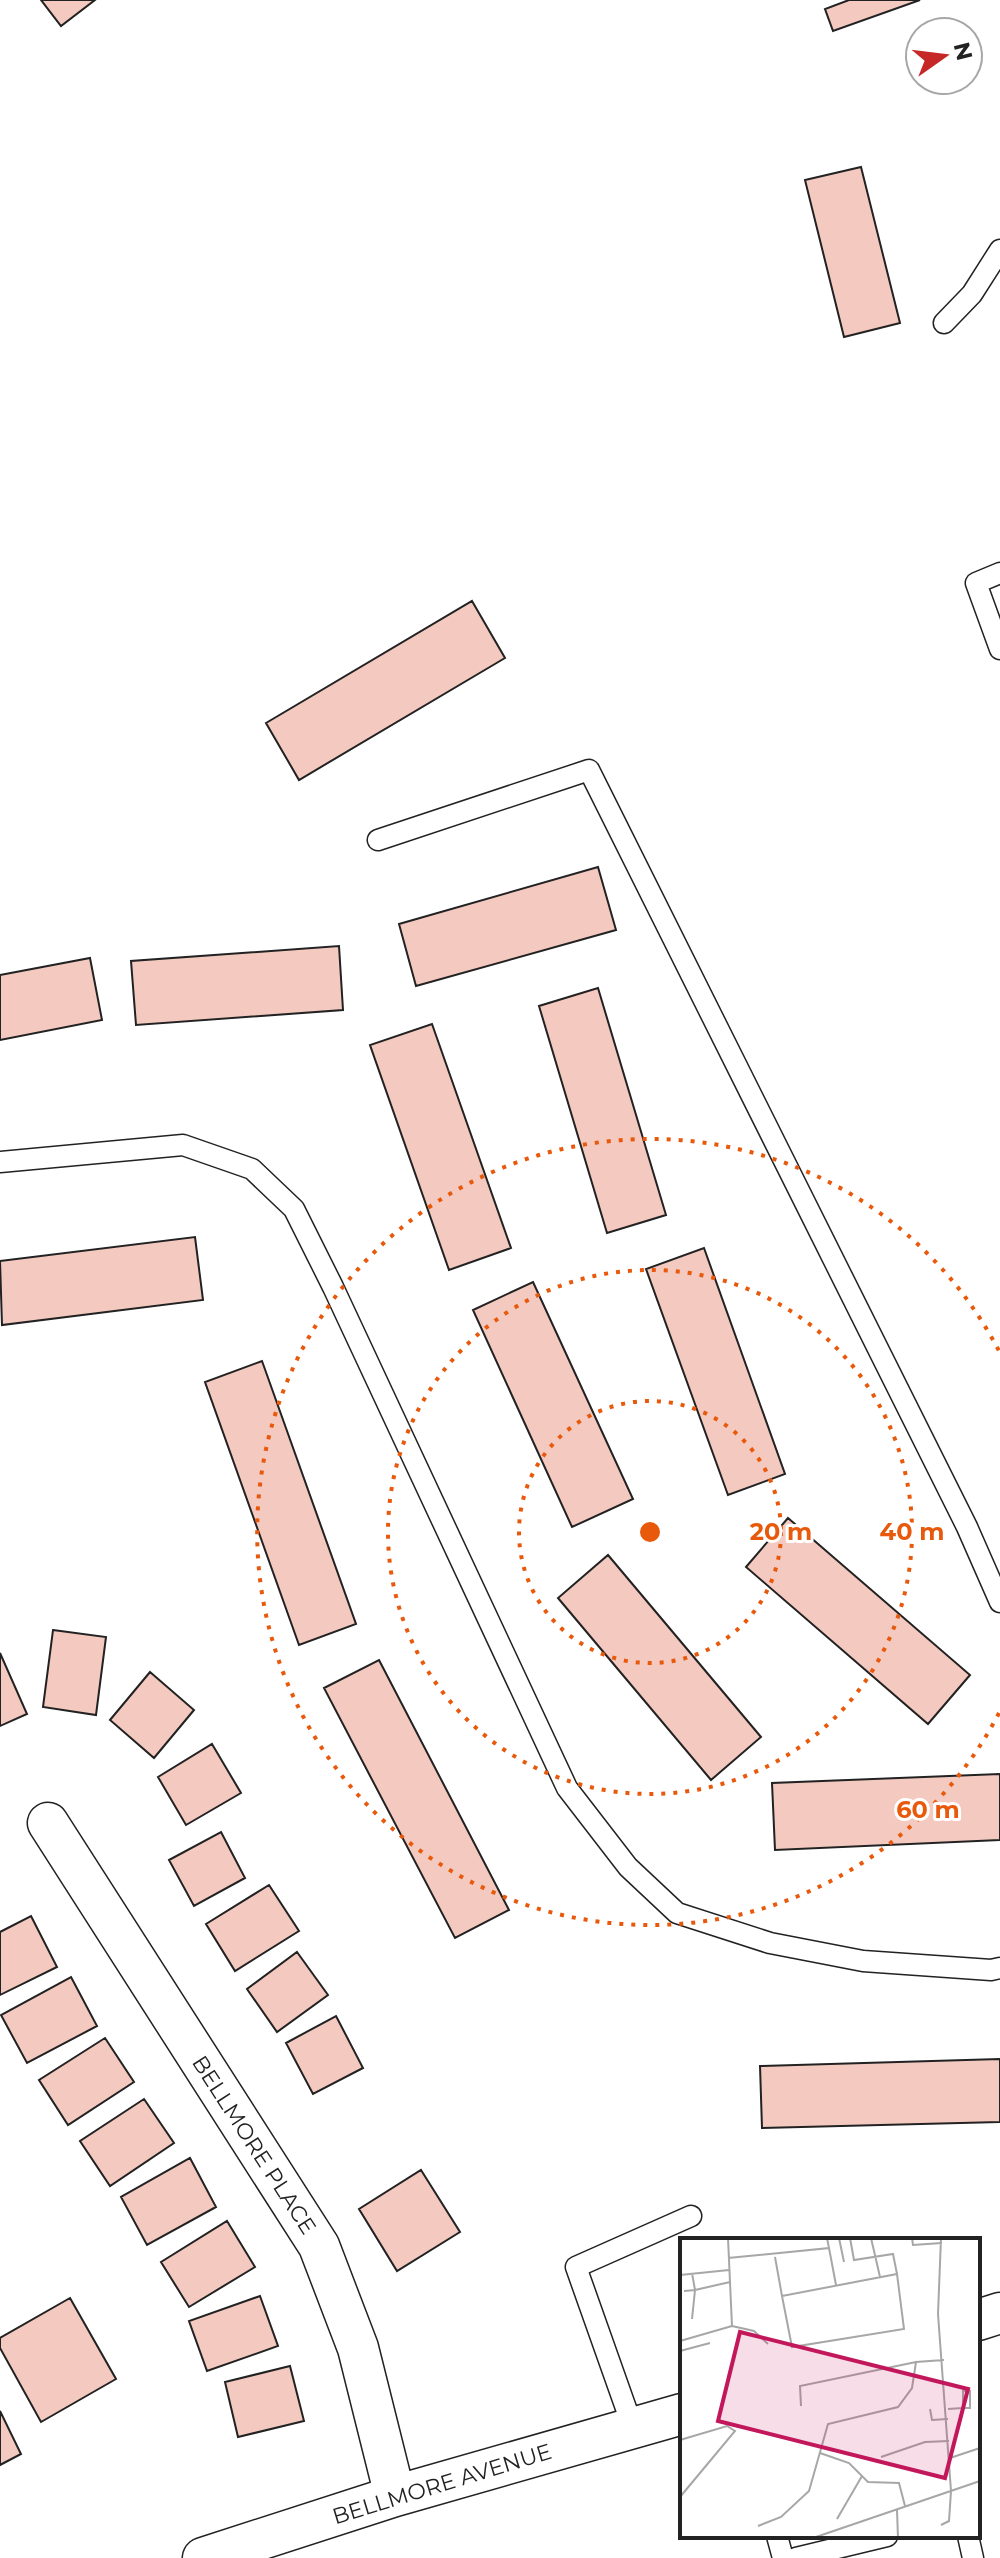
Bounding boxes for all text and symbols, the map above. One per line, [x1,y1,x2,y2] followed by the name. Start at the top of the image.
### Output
[904,16,984,96] north arrow
[948,39,978,63] text: N
[750,1517,812,1546] text: 20 m
[880,1517,944,1546] text: 40 m
[636,1518,664,1546] centre of rings
[896,1795,960,1824] text: 60 m
[186,2051,322,2239] street label: BELLMORE PLACE
[680,2238,980,2538] inset map
[329,2438,555,2530] street label: BELLMORE AVENUE

